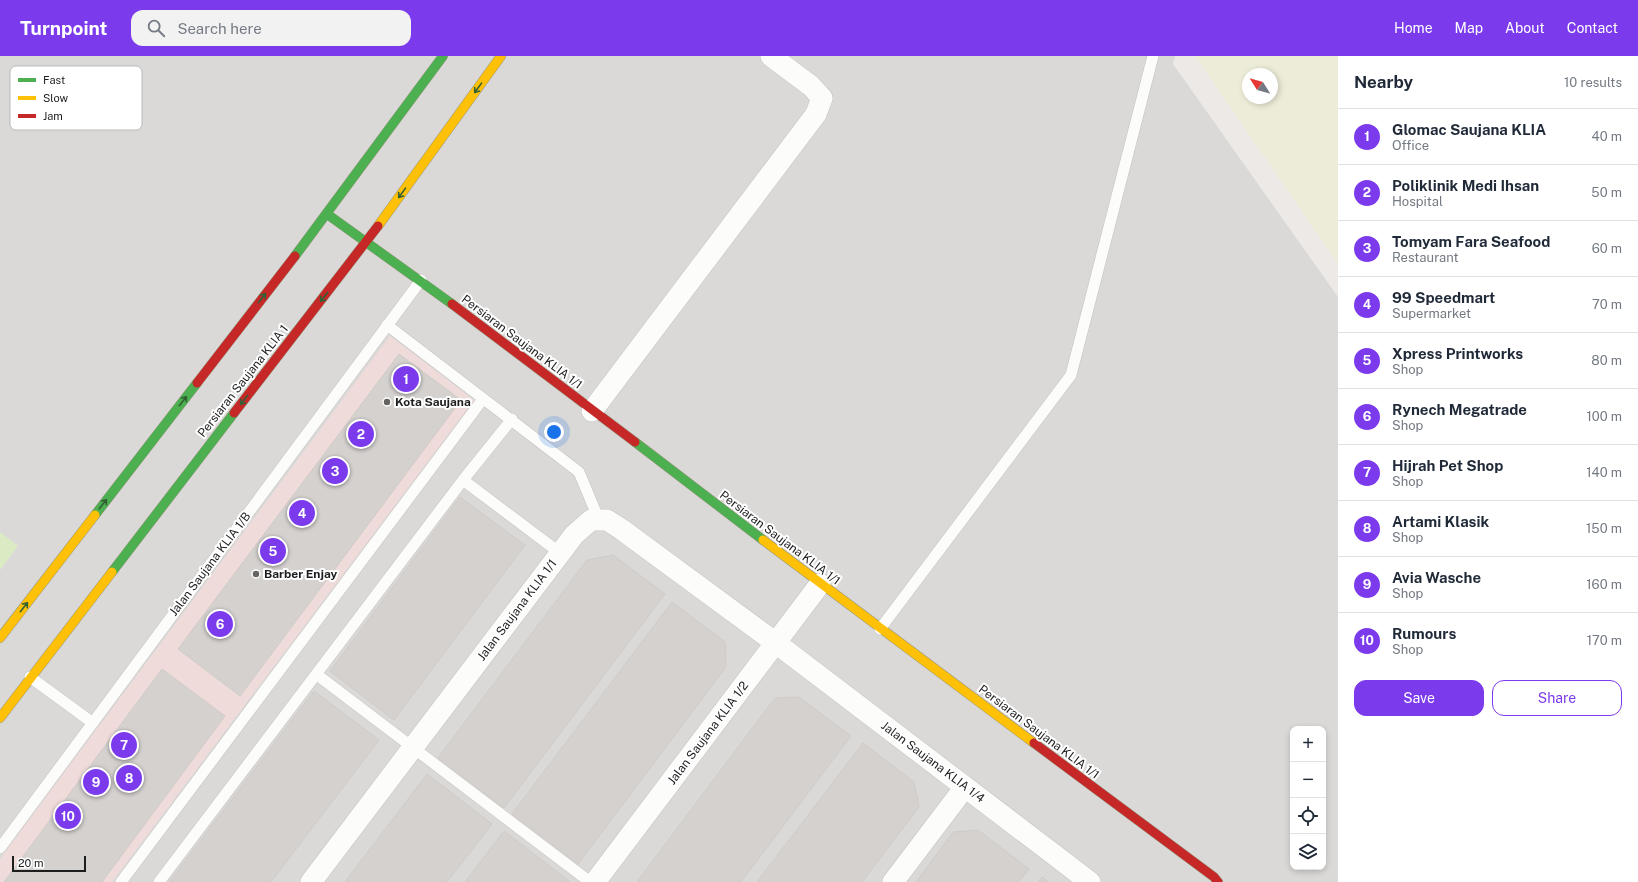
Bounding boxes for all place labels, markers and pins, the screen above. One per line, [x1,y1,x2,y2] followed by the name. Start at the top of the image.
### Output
[393,364,419,394] pin: 1
[395,395,471,409] place label: Kota Saujana
[382,397,392,407] marker: Kota Saujana
[348,419,374,449] pin: 2
[322,456,348,486] pin: 3
[289,498,315,528] pin: 4
[260,536,286,566] pin: 5
[264,567,338,581] place label: Barber Enjay
[251,569,261,579] marker: Barber Enjay
[207,609,233,639] pin: 6
[111,730,137,760] pin: 7
[116,763,142,793] pin: 8
[83,767,109,797] pin: 9
[55,801,81,831] pin: 10

